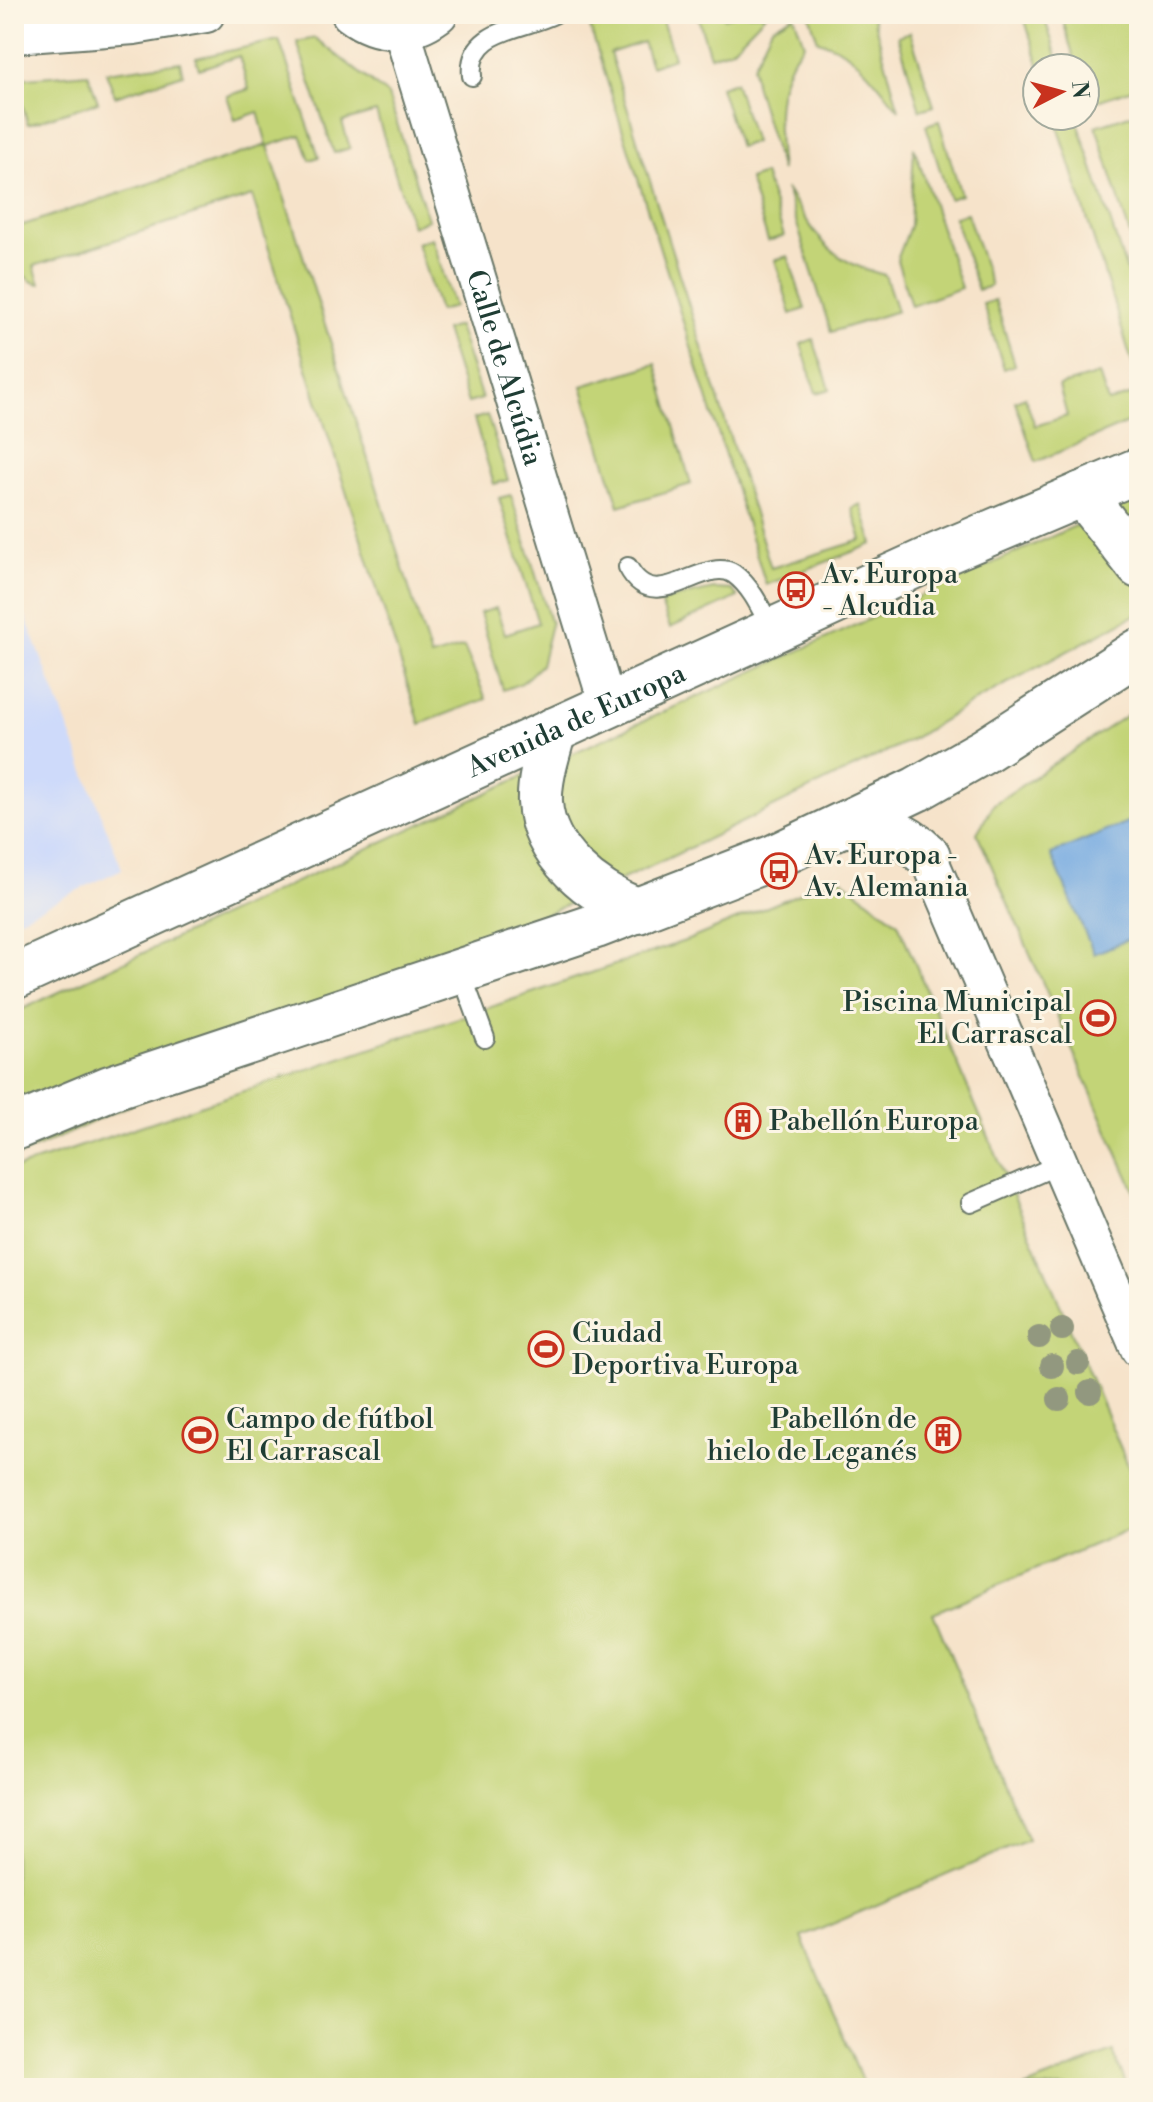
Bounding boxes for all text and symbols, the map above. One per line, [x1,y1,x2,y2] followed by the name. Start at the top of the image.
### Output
[1021,52,1101,132] north arrow
[1065,80,1094,101] text: N
[458,266,551,471] street label: Calle de Alcúdia
[821,557,959,624] place label: Av. Europa - Alcudia
[777,571,815,609] bus stop icon: Av. Europa - Alcudia
[460,655,692,786] street label: Avenida de Europa
[804,838,969,905] place label: Av. Europa - Av. Alemania
[760,852,798,890] bus stop icon: Av. Europa - Av. Alemania
[843,985,1072,1052] place label: Piscina Municipal El Carrascal
[1079,999,1117,1037] sports icon: Piscina Municipal El Carrascal
[724,1102,762,1140] building icon: Pabellón Europa
[769,1104,980,1139] place label: Pabellón Europa
[572,1316,800,1383] place label: Ciudad Deportiva Europa
[527,1330,565,1368] sports icon: Ciudad Deportiva Europa
[226,1402,434,1469] place label: Campo de fútbol El Carrascal
[707,1402,917,1469] place label: Pabellón de hielo de Leganés
[181,1416,219,1454] sports icon: Campo de fútbol El Carrascal
[924,1416,962,1454] building icon: Pabellón de hielo de Leganés

